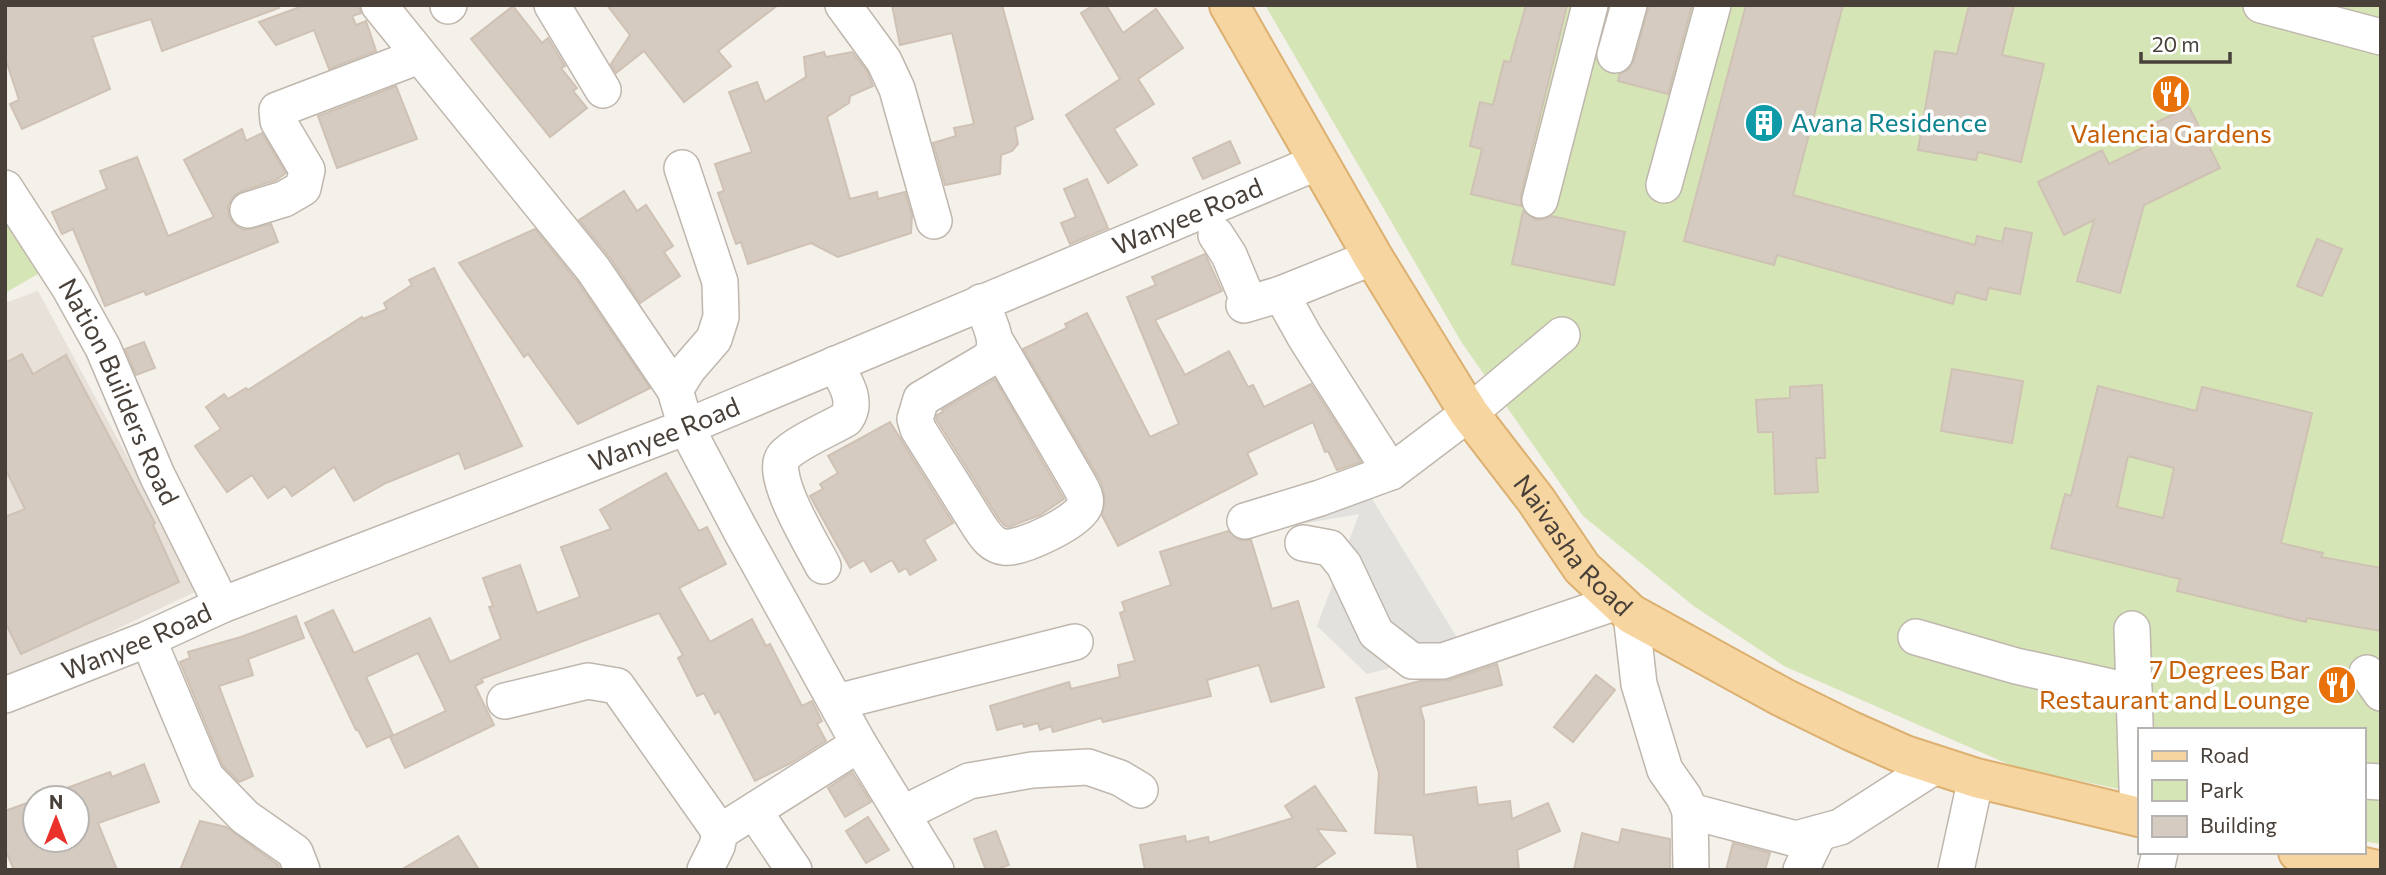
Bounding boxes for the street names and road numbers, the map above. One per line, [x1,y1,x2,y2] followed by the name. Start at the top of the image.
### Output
[1108,170,1267,260] street label: Wanyee Road
[53,272,186,510] street label: Nation Builders Road
[584,389,744,477] street label: Wanyee Road
[1508,468,1640,621] street label: Naivasha Road
[57,595,216,685] street label: Wanyee Road

